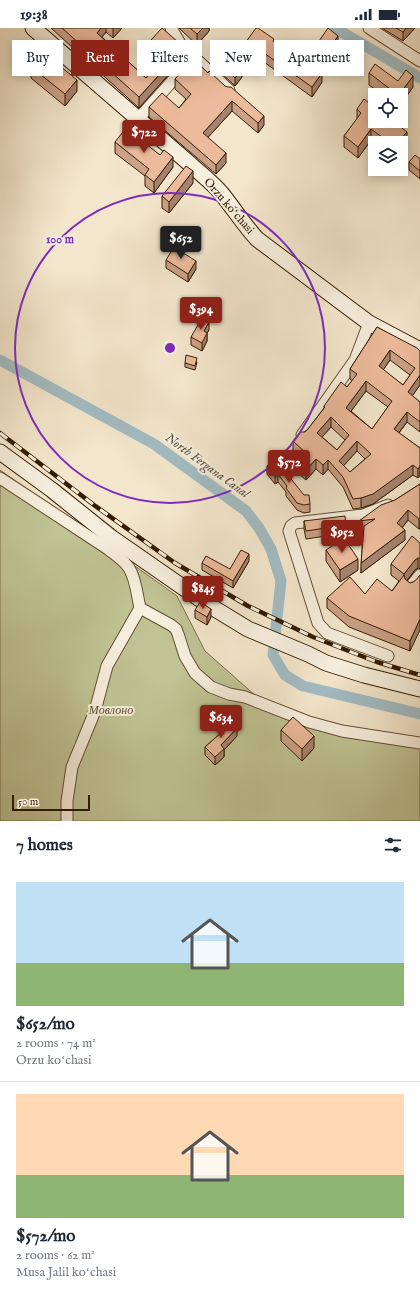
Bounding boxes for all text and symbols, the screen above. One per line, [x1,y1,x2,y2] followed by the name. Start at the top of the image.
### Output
[20,5,48,24] text: 19:38
[12,40,63,76] chip: Buy
[71,40,129,76] chip: Rent
[137,40,202,76] chip: Filters
[210,40,266,76] chip: New
[274,40,364,76] chip: Apartment
[368,88,408,176] map controls
[368,88,408,128] button: locate
[120,120,168,154] pin: $722
[131,124,157,141] text: $722
[368,136,408,176] button: layers
[200,175,258,237] street label: Orzu koʻchasi
[157,226,205,260] pin: $652
[169,230,193,247] text: $652
[46,232,75,247] text: 100 m
[177,297,225,331] pin: $394
[189,301,213,318] text: $394
[163,341,177,355] centre of rings
[161,430,253,504] water label: North Fergana Canal
[265,450,313,484] pin: $572
[277,454,301,471] text: $572
[318,520,366,554] pin: $952
[330,524,354,541] text: $952
[179,576,227,610] pin: $845
[191,580,215,597] text: $845
[88,703,133,718] park label: Мовлоно
[197,705,245,739] pin: $634
[209,709,233,726] text: $634
[12,793,90,812] scale bar
[18,795,38,809] text: 50 m
[382,834,404,856] icon: filters
[16,835,73,856] text: 7 homes
[174,908,246,980] icon: home
[16,1014,75,1035] text: $652/mo
[16,1035,96,1052] text: 2 rooms · 74 m²
[16,1052,92,1069] text: Orzu koʻchasi
[174,1120,246,1192] icon: home
[16,1226,76,1247] text: $572/mo
[16,1247,95,1264] text: 2 rooms · 62 m²
[16,1264,116,1281] text: Musa Jalil koʻchasi

